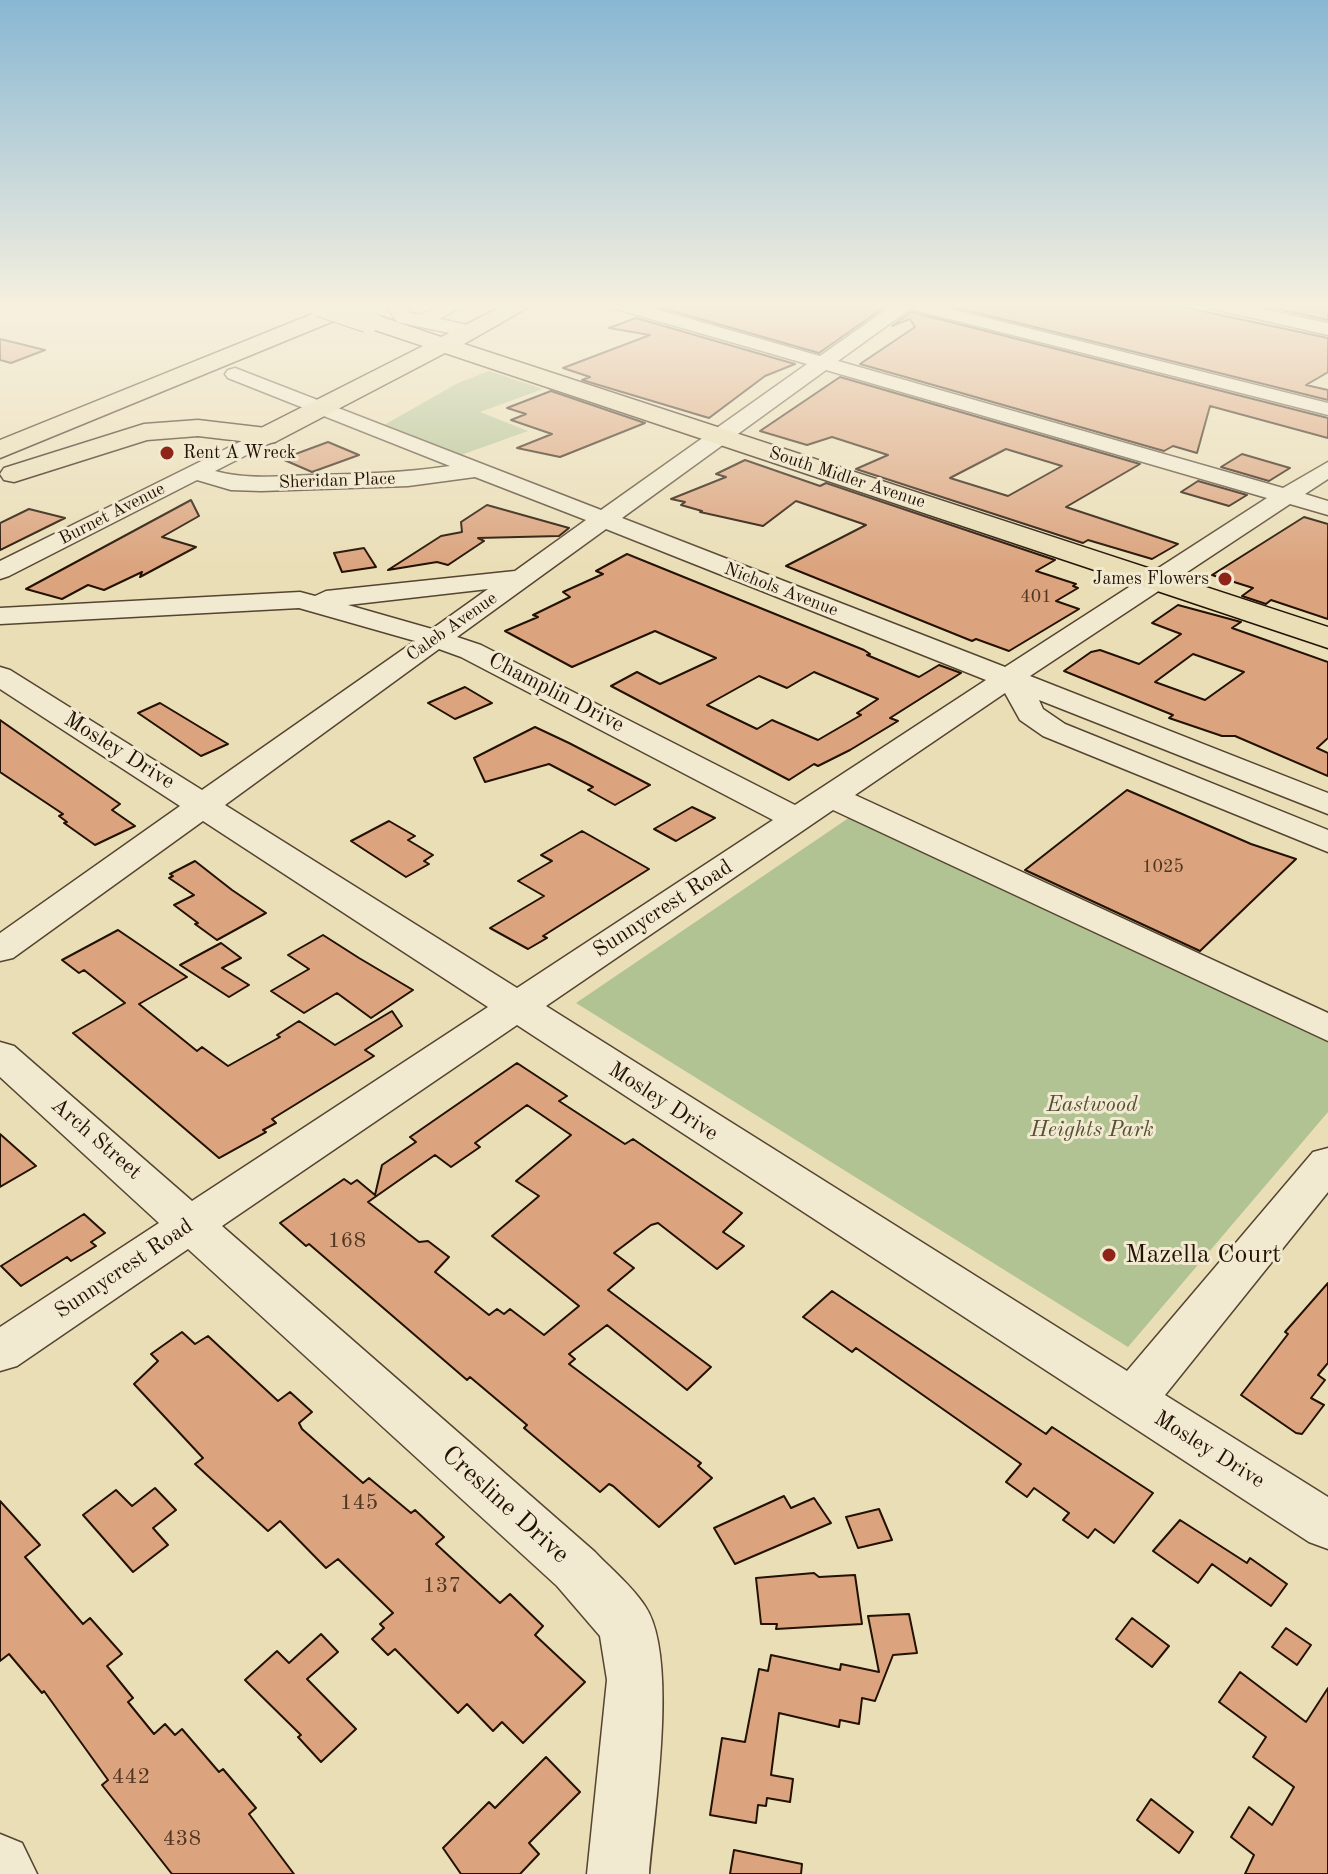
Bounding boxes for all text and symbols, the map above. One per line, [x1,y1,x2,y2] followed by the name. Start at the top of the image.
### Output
[183,442,296,464] place label: Rent A Wreck
[766,443,928,513] street label: South Midler Avenue
[158,444,176,462] marker: Rent A Wreck
[278,468,396,494] street label: Sheridan Place
[55,478,169,550] street label: Burnet Avenue
[721,558,841,622] street label: Nichols Avenue
[1093,568,1209,590] place label: James Flowers
[1216,570,1234,588] marker: James Flowers
[1020,586,1052,608] house number: 401
[403,588,501,666] street label: Caleb Avenue
[484,647,628,739] street label: Champlin Drive
[59,707,179,795] street label: Mosley Drive
[588,854,738,964] street label: Sunnycrest Road
[1142,856,1184,878] house number: 1025
[603,1057,723,1147] street label: Mosley Drive
[45,1092,147,1186] street label: Arch Street
[1030,1092,1154,1144] park label: Eastwood Heights Park
[50,1213,198,1325] street label: Sunnycrest Road
[328,1228,366,1254] house number: 168
[1125,1239,1281,1271] place label: Mazella Court
[1100,1246,1118,1264] marker: Mazella Court
[1149,1406,1269,1494] street label: Mosley Drive
[435,1440,575,1570] street label: Cresline Drive
[340,1490,378,1516] house number: 145
[423,1573,461,1599] house number: 137
[112,1764,150,1790] house number: 442
[163,1826,201,1852] house number: 438

